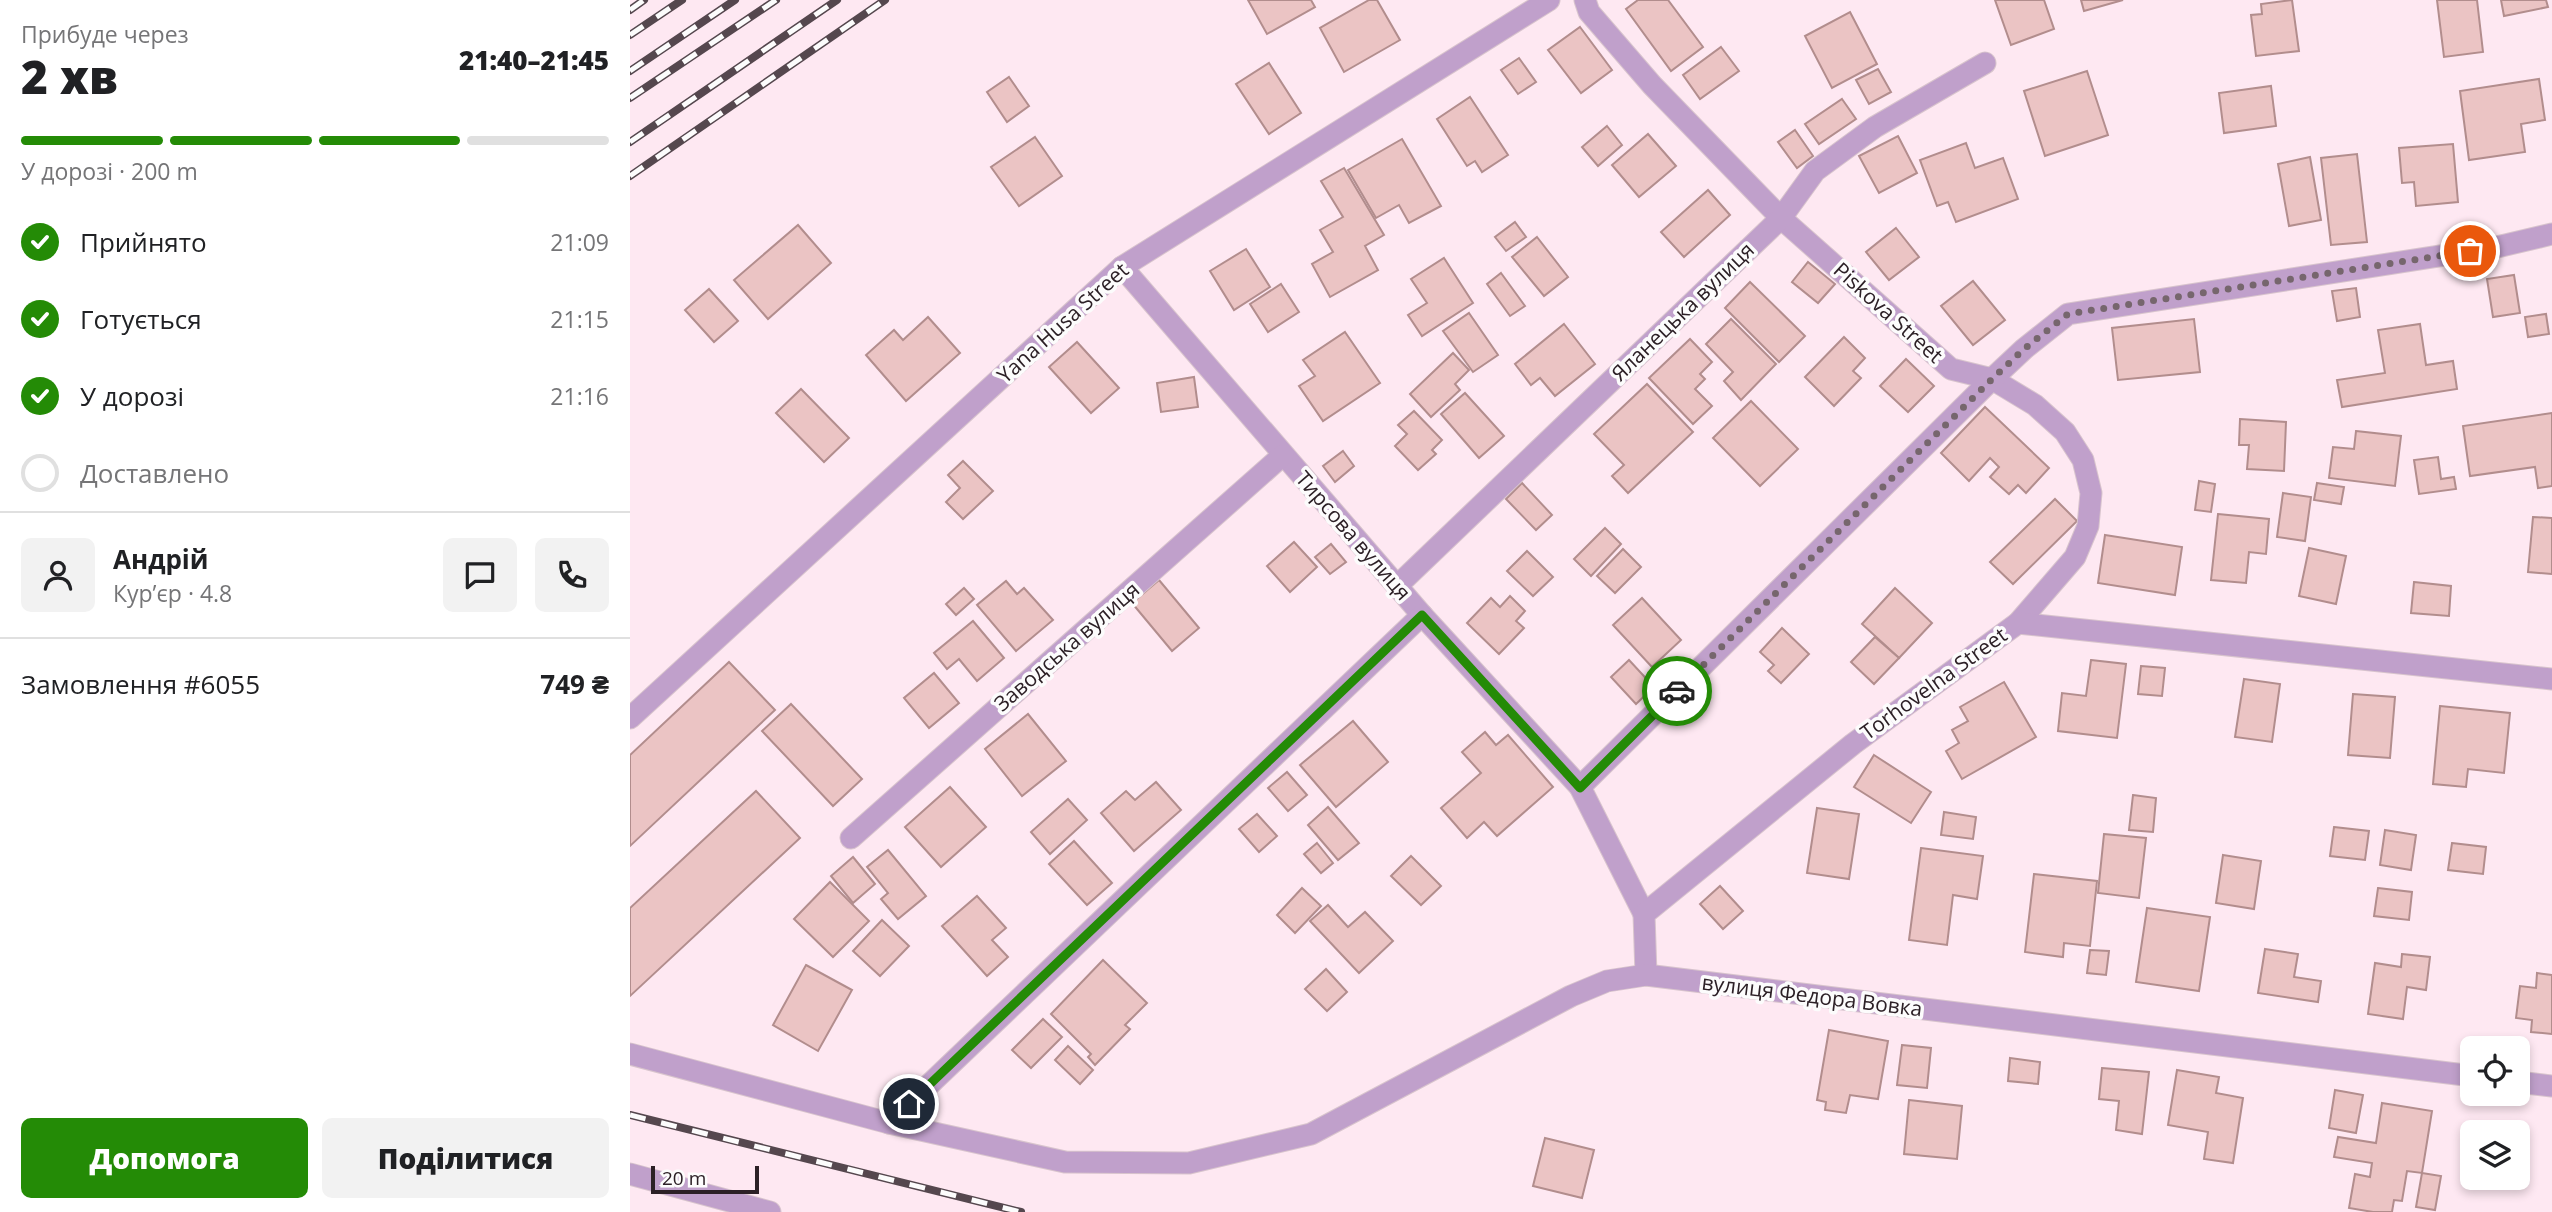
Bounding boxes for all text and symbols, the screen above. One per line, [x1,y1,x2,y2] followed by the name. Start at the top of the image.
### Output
[21,18,189,50] text: Прибуде через
[459,42,609,78] text: 21:40–21:45
[21,45,118,107] text: 2 хв
[21,155,198,187] text: У дорозі · 200 m
[2440,221,2500,281] pin
[21,223,59,261] icon: check
[80,224,207,260] text: Прийнято
[550,226,609,258] text: 21:09
[2451,232,2489,270] icon: bag
[1605,236,1760,387] street label: Яланецька вулиця
[991,256,1134,389] street label: Yana Husa Street
[1828,256,1949,369] street label: Piskova Street
[21,300,59,338] icon: check
[80,301,202,337] text: Готується
[550,303,609,335] text: 21:15
[21,377,59,415] icon: check
[80,378,184,414] text: У дорозі
[550,380,609,412] text: 21:16
[80,455,229,491] text: Доставлено
[1290,465,1418,606] street label: Тирсова вулиця
[21,538,95,612] button: person
[443,538,517,612] button: chat
[535,538,609,612] button: phone
[113,541,209,577] text: Андрій
[988,575,1145,717] street label: Заводська вулиця
[113,577,232,609] text: Кур’єр · 4.8
[1855,621,2012,746] street label: Torhovelna Street
[1642,656,1712,726] courier
[21,666,260,702] text: Замовлення #6055
[540,666,609,702] text: 749 ₴
[1658,672,1696,710] icon: car
[1700,968,1924,1022] street label: вулиця Федора Вовка
[2460,1036,2530,1190] map controls
[2460,1036,2530,1106] button: locate
[879,1074,939,1134] pin
[890,1085,928,1123] icon: home
[21,1118,308,1198] button: Допомога
[322,1118,609,1198] button: Поділитися
[2460,1120,2530,1190] button: layers
[651,1163,760,1195] scale bar
[662,1165,706,1191] text: 20 m

